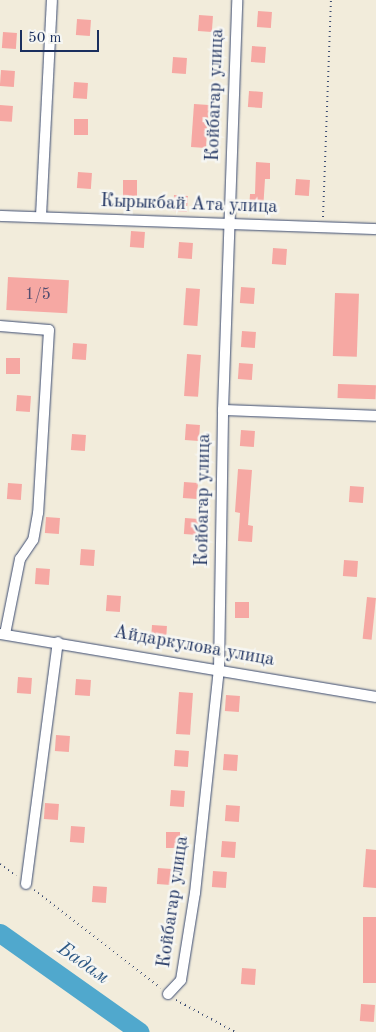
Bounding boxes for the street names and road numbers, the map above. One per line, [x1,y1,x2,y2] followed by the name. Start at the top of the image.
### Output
[202,28,230,162] street label: Койбагар улица
[100,191,278,219] street label: Кырыкбай Ата улица
[191,433,217,567] street label: Койбагар улица
[112,622,276,672] street label: Айдаркулова улица
[153,835,195,969] street label: Койбагар улица

